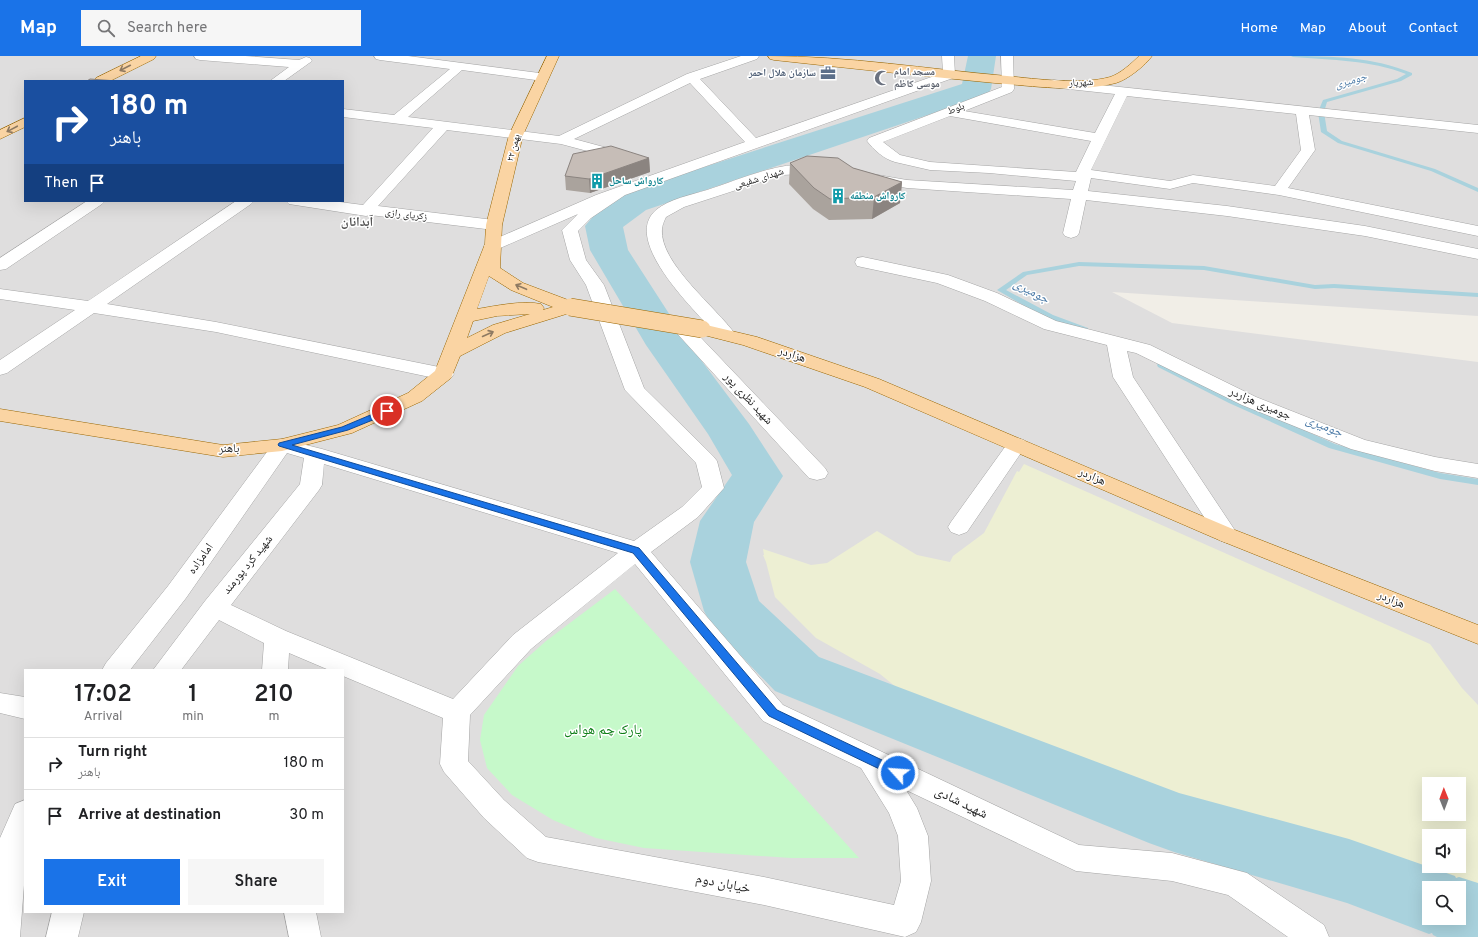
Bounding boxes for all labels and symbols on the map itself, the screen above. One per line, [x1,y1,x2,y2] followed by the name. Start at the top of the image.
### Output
[819,64,837,82] office icon: سازمان هلال احمر
[119,65,131,73] one-way arrow
[894,66,940,91] place label: مسجد امام موسی کاظم
[748,67,816,80] place label: سازمان هلال احمر
[873,69,891,87] mosque icon: مسجد امام موسی کاظم
[1334,70,1369,92] water label: جومیری
[1068,76,1094,90] street label: شهریار
[945,100,967,118] street label: بلوط
[7,125,19,133] one-way arrow
[504,133,524,163] street label: ۲۲ بهمن
[733,165,786,193] street label: شهدای شفیعی
[588,172,606,190] building icon: کارواش ساحل
[609,175,664,188] place label: کارواش ساحل
[829,187,847,205] building icon: کارواش منطقه
[850,190,906,203] place label: کارواش منطقه
[384,206,428,224] street label: زکریای رازی
[341,214,374,231] district label: آبدانان
[1010,276,1052,308] water label: جومیری
[515,283,527,290] one-way arrow
[481,330,493,337] one-way arrow
[775,343,808,367] street label: هزاردر
[719,369,776,429] street label: شهید نظری پور
[1225,383,1294,424] street label: جومیری هزاردر
[370,394,404,428] pin
[1303,412,1345,442] water label: جومیری
[217,441,240,457] street label: باهنر
[1075,464,1108,490] street label: هزاردر
[219,532,277,598] street label: شهید کرد پورمند
[185,540,218,578] street label: امامزاده
[1374,587,1407,613] street label: هزاردر
[564,722,642,739] park label: پارک چم هواس
[877,752,919,794] position arrow
[1422,777,1466,821] north arrow
[932,783,990,823] street label: شهید شادی
[694,870,752,898] street label: خیابان دوم

